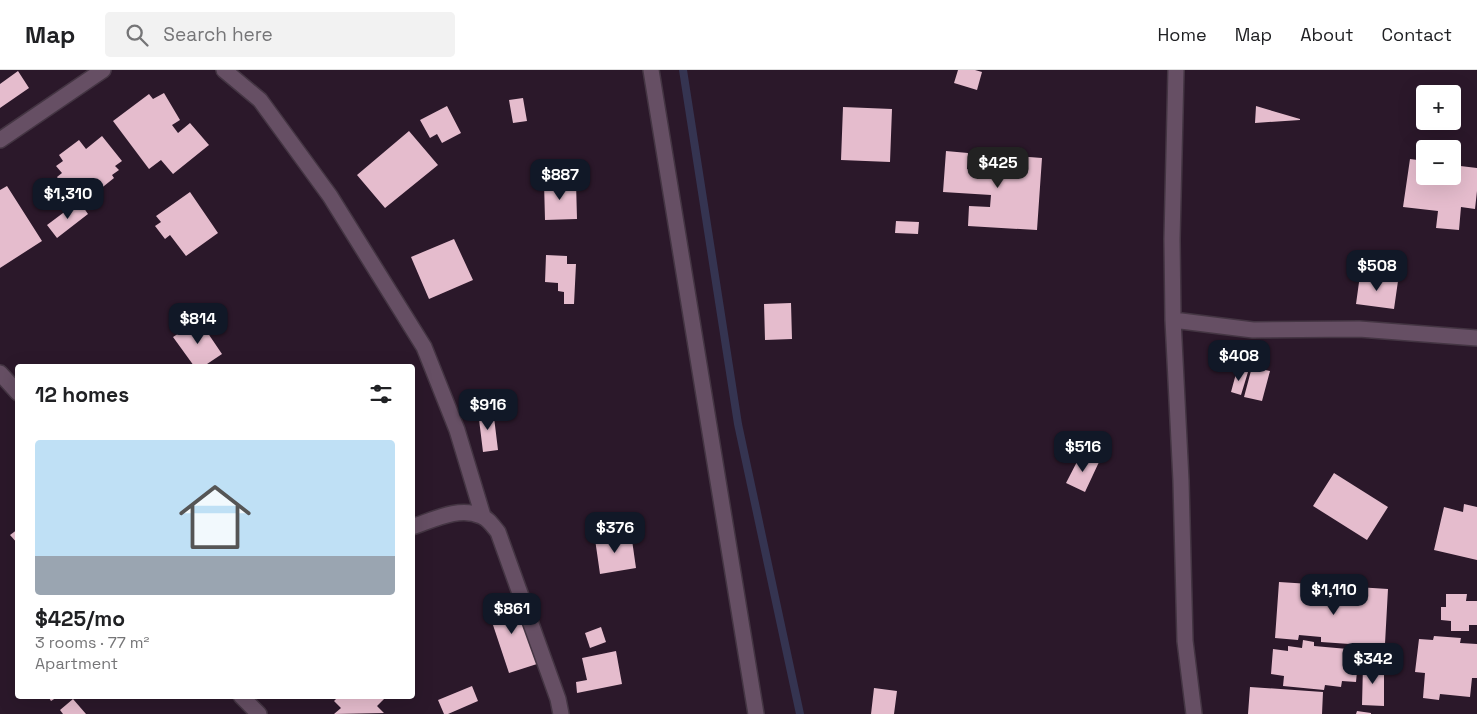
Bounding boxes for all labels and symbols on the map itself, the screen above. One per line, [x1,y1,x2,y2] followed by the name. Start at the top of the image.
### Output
[968,146,1028,189] pin: $425
[530,158,590,201] pin: $887
[27,178,109,220] pin: $1,310
[1347,250,1407,292] pin: $508
[168,302,228,345] pin: $814
[1209,340,1269,382] pin: $408
[458,388,518,431] pin: $916
[1053,430,1113,473] pin: $516
[585,512,645,554] pin: $376
[1293,574,1375,616] pin: $1,110
[482,592,542,635] pin: $861
[1343,642,1403,685] pin: $342

